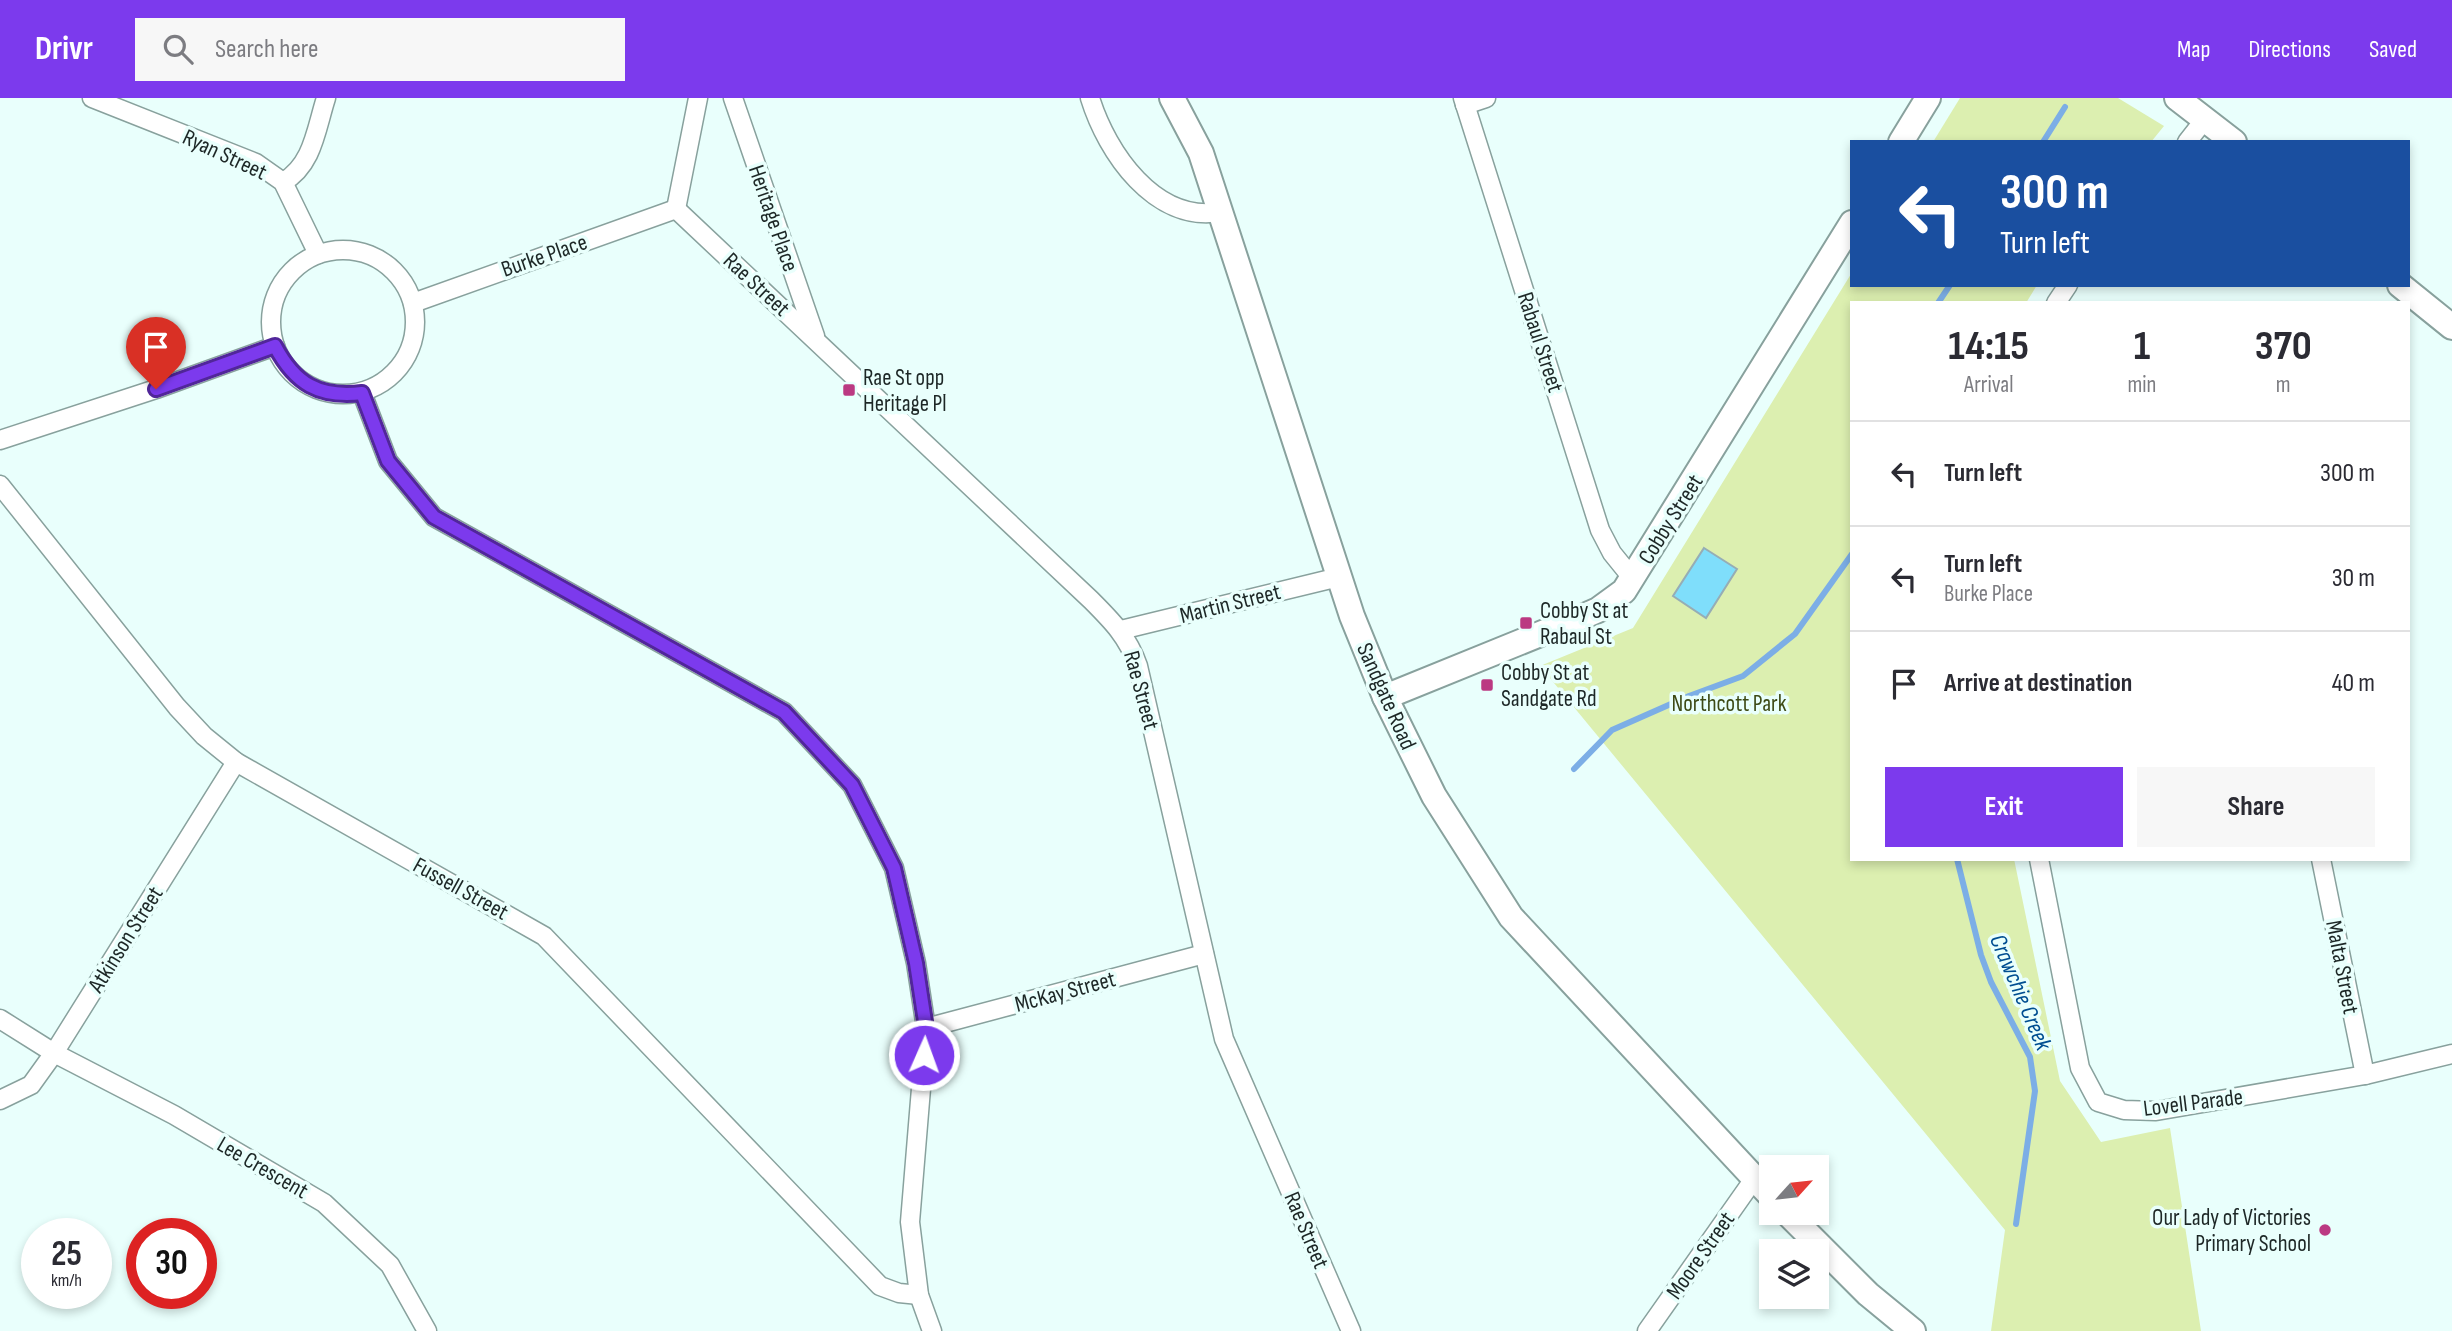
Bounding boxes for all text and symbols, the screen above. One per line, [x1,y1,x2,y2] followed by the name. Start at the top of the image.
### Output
[135,18,625,81] search box
[35,29,93,69] text: Drivr
[159,30,197,68] icon: search
[215,34,318,65] text: Search here
[2177,35,2210,64] text: Map
[2248,35,2331,64] text: Directions
[2369,35,2417,64] text: Saved
[178,123,271,187] street label: Ryan Street
[742,161,804,275] street label: Heritage Place
[2000,164,2109,223] text: 300 m
[1885,168,1976,259] icon: left
[2000,224,2090,263] text: Turn left
[498,228,591,284] street label: Burke Place
[717,247,795,322] street label: Rae Street
[1511,289,1569,396] street label: Rabaul Street
[126,317,186,389] pin
[1948,321,2029,372] text: 14:15
[2134,321,2150,372] text: 1
[2255,321,2312,372] text: 370
[137,328,175,366] icon: arrive
[863,364,947,418] place label: Rae St opp Heritage Pl
[1964,371,2013,399] text: Arrival
[2127,371,2156,399] text: min
[2276,371,2291,399] text: m
[841,382,857,398] marker: Rae St opp Heritage Pl
[1885,455,1923,493] icon: left
[1944,458,2022,489] text: Turn left
[2320,458,2375,489] text: 300 m
[1632,470,1709,570] street label: Cobby Street
[1944,549,2022,580] text: Turn left
[1885,560,1923,598] icon: left
[2332,563,2375,594] text: 30 m
[1177,578,1283,630] street label: Martin Street
[1944,580,2033,608] text: Burke Place
[1540,597,1628,651] place label: Cobby St at Rabaul St
[1518,615,1534,631] marker: Cobby St at Rabaul St
[1350,639,1422,754] street label: Sandgate Road
[1117,648,1165,733] street label: Rae Street
[1501,659,1597,713] place label: Cobby St at Sandgate Rd
[1885,665,1923,703] icon: arrive
[1944,668,2132,699] text: Arrive at destination
[2332,668,2375,699] text: 40 m
[1479,677,1495,693] marker: Cobby St at Sandgate Rd
[1672,690,1787,718] park label: Northcott Park
[1885,767,2123,847] button: Exit
[2137,767,2375,847] button: Share
[408,851,513,926] street label: Fussell Street
[82,881,169,999] street label: Atkinson Street
[2319,918,2365,1016] street label: Malta Street
[1983,930,2058,1055] water label: Crawchie Creek
[1012,965,1119,1019] street label: McKay Street
[887,1018,961,1092] position arrow
[2142,1083,2244,1123] street label: Lovell Parade
[212,1131,313,1205] street label: Lee Crescent
[1759,1155,1829,1225] north arrow
[1759,1155,1829,1309] map controls
[1277,1188,1335,1273] street label: Rae Street
[2152,1204,2311,1258] place label: Our Lady of Victories Primary School
[1661,1206,1741,1305] street label: Moore Street
[126,1218,217,1309] speed limit sign: 30
[2317,1222,2333,1238] marker: Our Lady of Victories Primary School
[51,1233,82,1276] text: 25
[1759,1239,1829,1309] button: layers
[51,1270,82,1291] text: km/h

